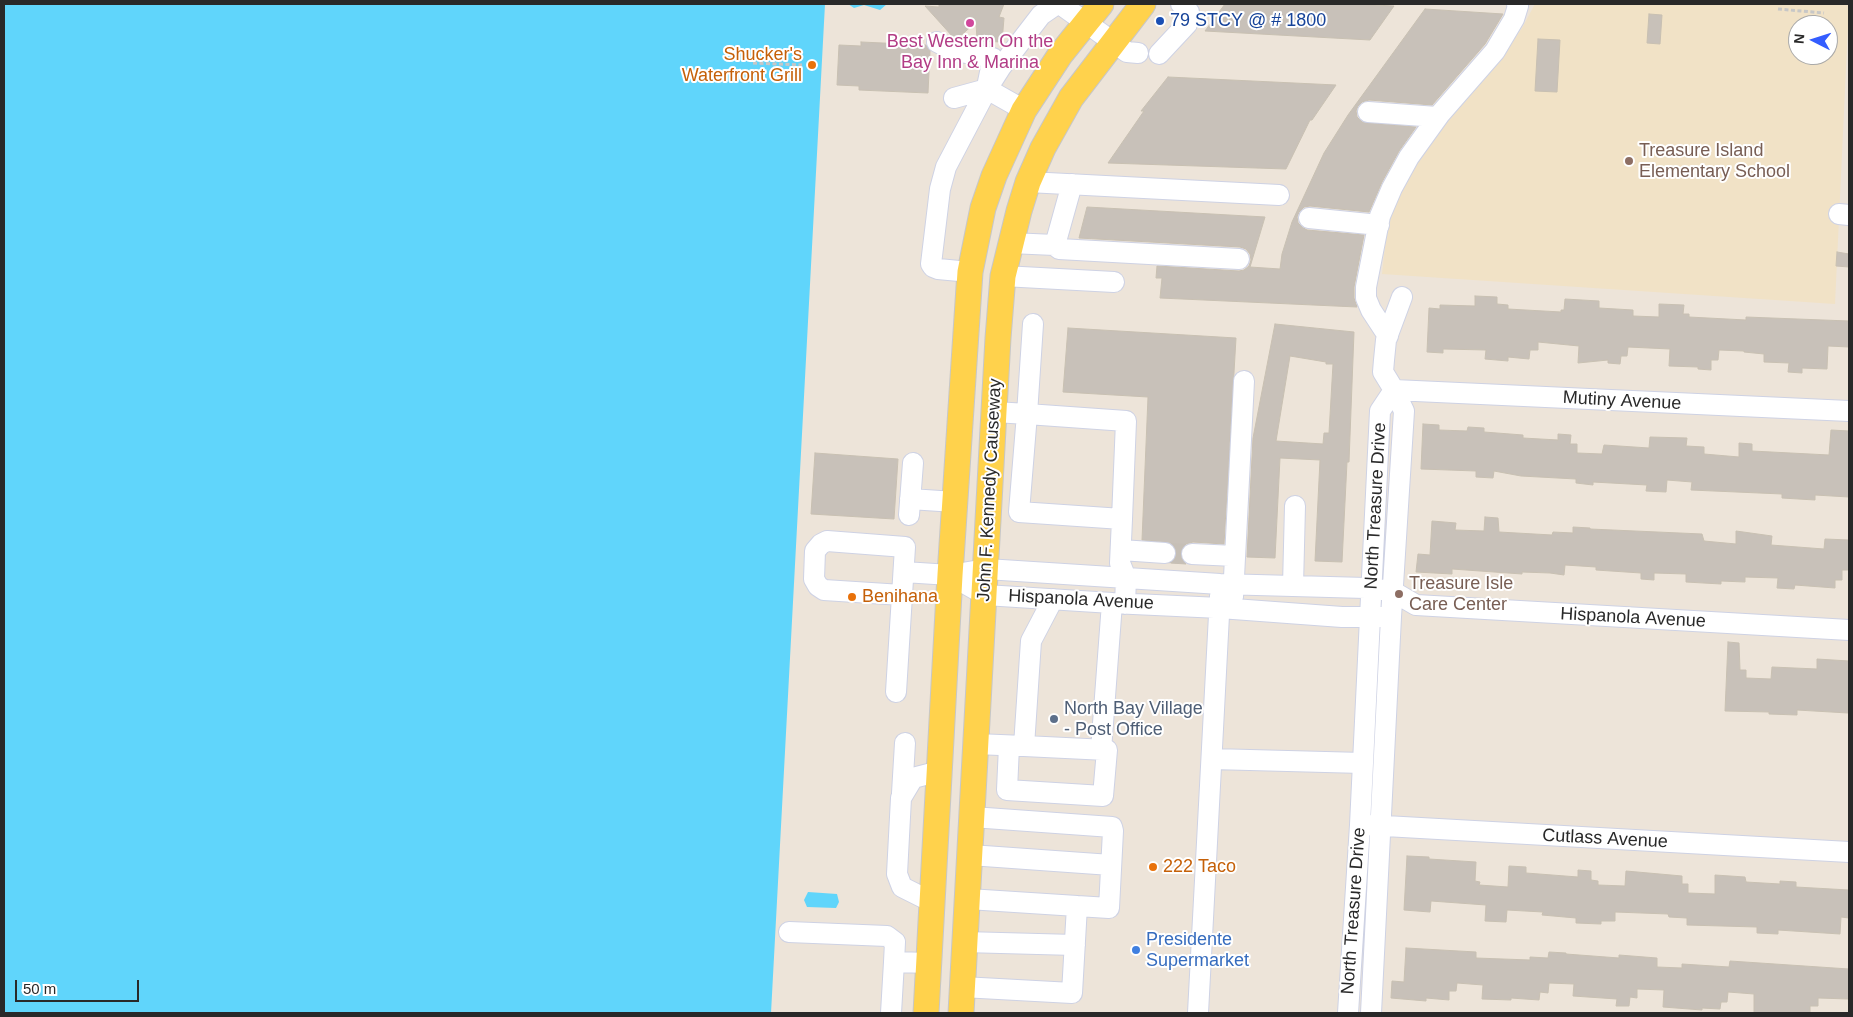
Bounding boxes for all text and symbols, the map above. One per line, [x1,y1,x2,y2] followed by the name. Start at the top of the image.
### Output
[1170,10,1326,32] place label: 79 STCY @ # 1800
[1154,15,1166,27] marker: 79 STCY @ # 1800
[1788,15,1838,65] north arrow
[964,17,976,29] marker: Best Western On the Bay Inn & Marina
[887,31,1053,74] place label: Best Western On the Bay Inn & Marina
[1791,33,1807,45] text: N
[682,44,802,86] place label: Shucker's Waterfront Grill
[806,59,818,71] marker: Shucker's Waterfront Grill
[1639,140,1790,182] place label: Treasure Island Elementary School
[1623,155,1635,167] marker: Treasure Island Elementary School
[973,378,1007,602] street label: John F. Kennedy Causeway
[1562,387,1682,415] street label: Mutiny Avenue
[1361,422,1391,590] street label: North Treasure Drive
[1409,573,1513,616] place label: Treasure Isle Care Center
[1008,585,1154,615] street label: Hispanola Avenue
[862,586,938,608] place label: Benihana
[1393,588,1405,600] marker: Treasure Isle Care Center
[846,591,858,603] marker: Benihana
[1560,603,1706,633] street label: Hispanola Avenue
[1064,698,1203,741] place label: North Bay Village - Post Office
[1048,713,1060,725] marker: North Bay Village - Post Office
[1542,825,1668,853] street label: Cutlass Avenue
[1337,827,1371,995] street label: North Treasure Drive
[1163,856,1236,878] place label: 222 Taco
[1147,861,1159,873] marker: 222 Taco
[1146,929,1249,972] place label: Presidente Supermarket
[1130,944,1142,956] marker: Presidente Supermarket
[18,970,141,1002] scale bar
[23,980,56,997] text: 50 m

